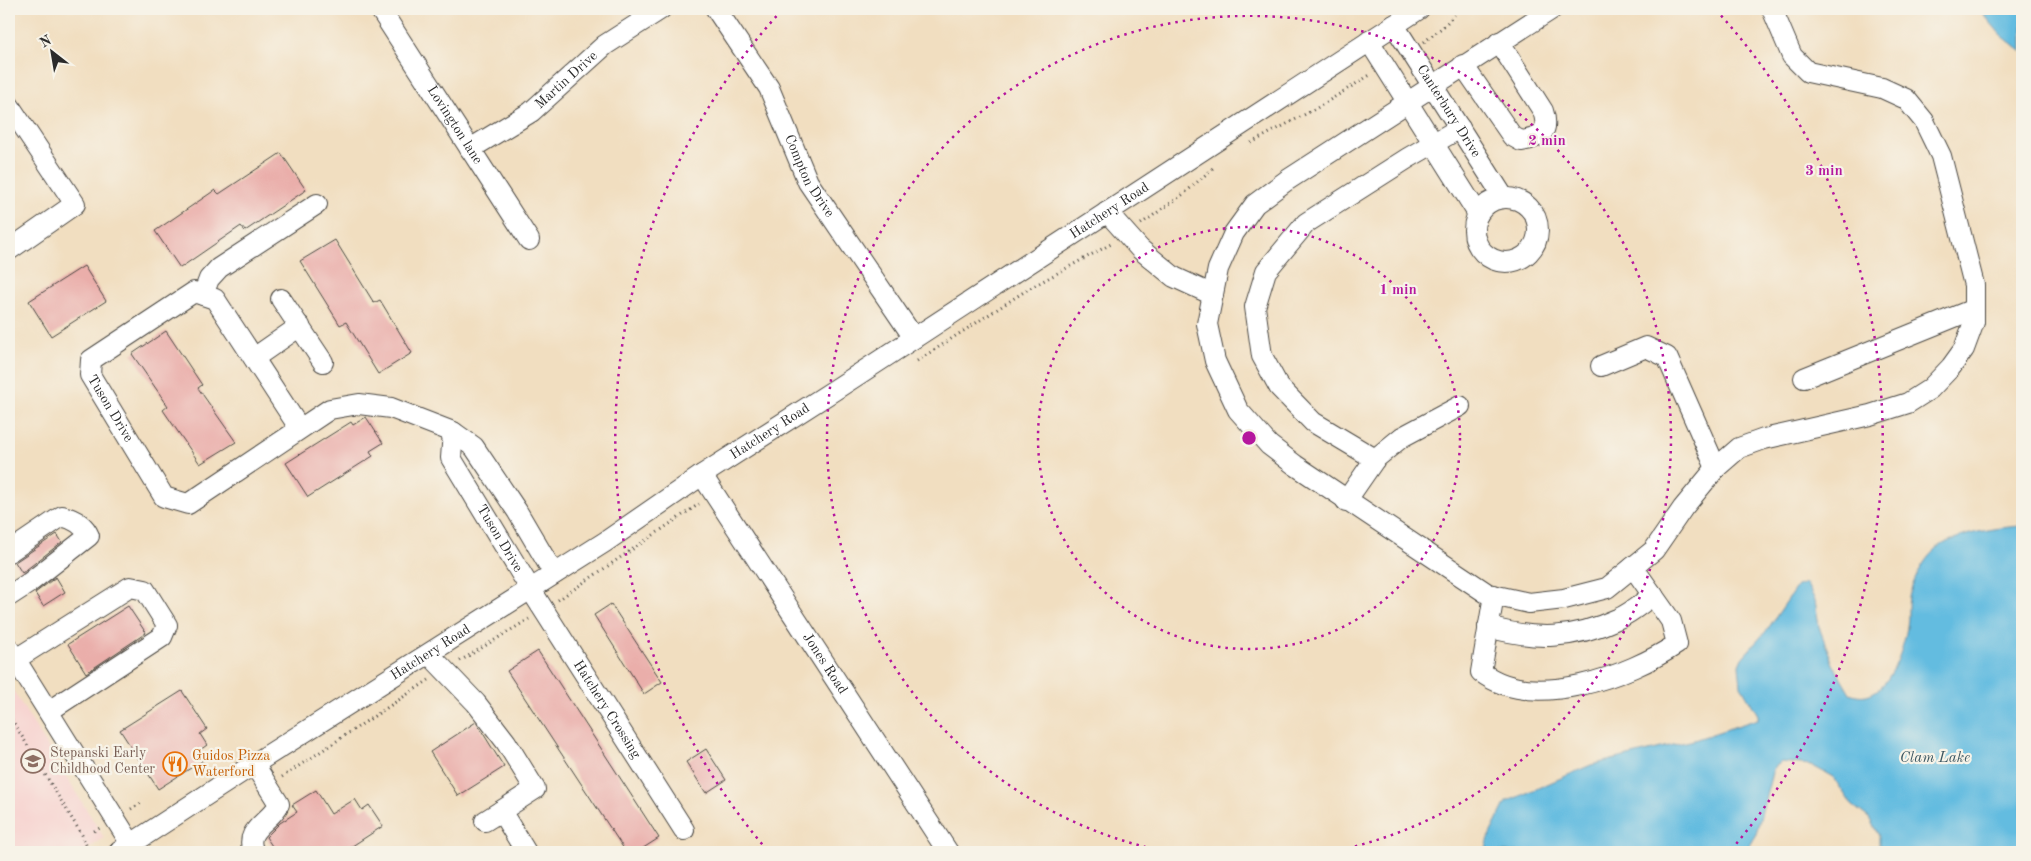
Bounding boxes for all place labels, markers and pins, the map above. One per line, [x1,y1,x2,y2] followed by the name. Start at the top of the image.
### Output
[1240,429,1258,447] centre of rings
[50,746,155,776] place label: Stepanski Early Childhood Center
[20,748,46,774] school or university icon: Stepanski Early Childhood Center
[192,749,270,779] place label: Guidos Pizza Waterford
[162,751,188,777] restaurant icon: Guidos Pizza Waterford

